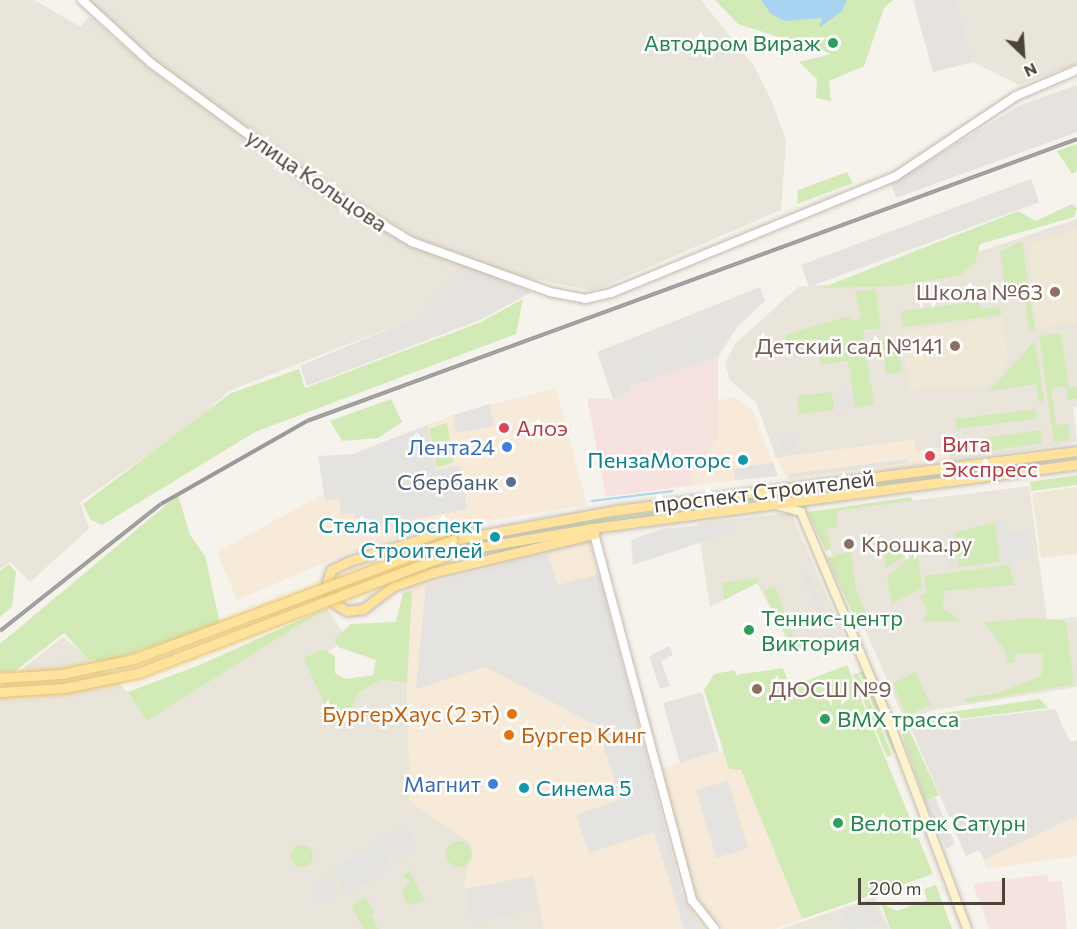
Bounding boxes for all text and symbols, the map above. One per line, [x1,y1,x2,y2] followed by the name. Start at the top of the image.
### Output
[993,24,1053,84] north arrow
[644,30,821,56] place label: Автодром Вираж
[826,36,840,50] marker: Автодром Вираж
[1021,60,1040,82] text: N
[241,123,393,237] street label: улица Кольцова
[916,279,1043,305] place label: Школа №63
[1048,285,1062,299] marker: Школа №63
[755,333,943,359] place label: Детский сад №141
[948,339,962,353] marker: Детский сад №141
[516,415,568,441] place label: Алоэ
[497,421,511,435] marker: Алоэ
[942,430,1038,482] place label: Вита Экспресс
[408,434,495,460] place label: Лента24
[500,440,514,454] marker: Лента24
[587,447,731,473] place label: ПензаМоторс
[923,449,937,463] marker: Вита Экспресс
[736,453,750,467] marker: ПензаМоторс
[652,464,876,518] street label: проспект Строителей
[397,469,499,495] place label: Сбербанк
[504,475,518,489] marker: Сбербанк
[319,511,483,562] place label: Стела Проспект Строителей
[488,530,502,544] marker: Стела Проспект Строителей
[861,531,972,557] place label: Крошка.ру
[842,537,856,551] marker: Крошка.ру
[761,604,903,656] place label: Теннис-центр Виктория
[742,623,756,637] marker: Теннис-центр Виктория
[769,676,891,702] place label: ДЮСШ №9
[750,682,764,696] marker: ДЮСШ №9
[322,701,500,727] place label: БургерХаус (2 эт)
[837,706,959,732] place label: BMX трасса
[505,707,519,721] marker: БургерХаус (2 эт)
[818,712,832,726] marker: BMX трасса
[521,722,646,748] place label: Бургер Кинг
[502,728,516,742] marker: Бургер Кинг
[404,771,481,797] place label: Магнит
[536,775,632,801] place label: Синема 5
[486,777,500,791] marker: Магнит
[517,781,531,795] marker: Синема 5
[850,810,1026,836] place label: Велотрек Сатурн
[831,816,845,830] marker: Велотрек Сатурн
[861,866,1008,904] scale bar
[869,877,922,899] text: 200 m

